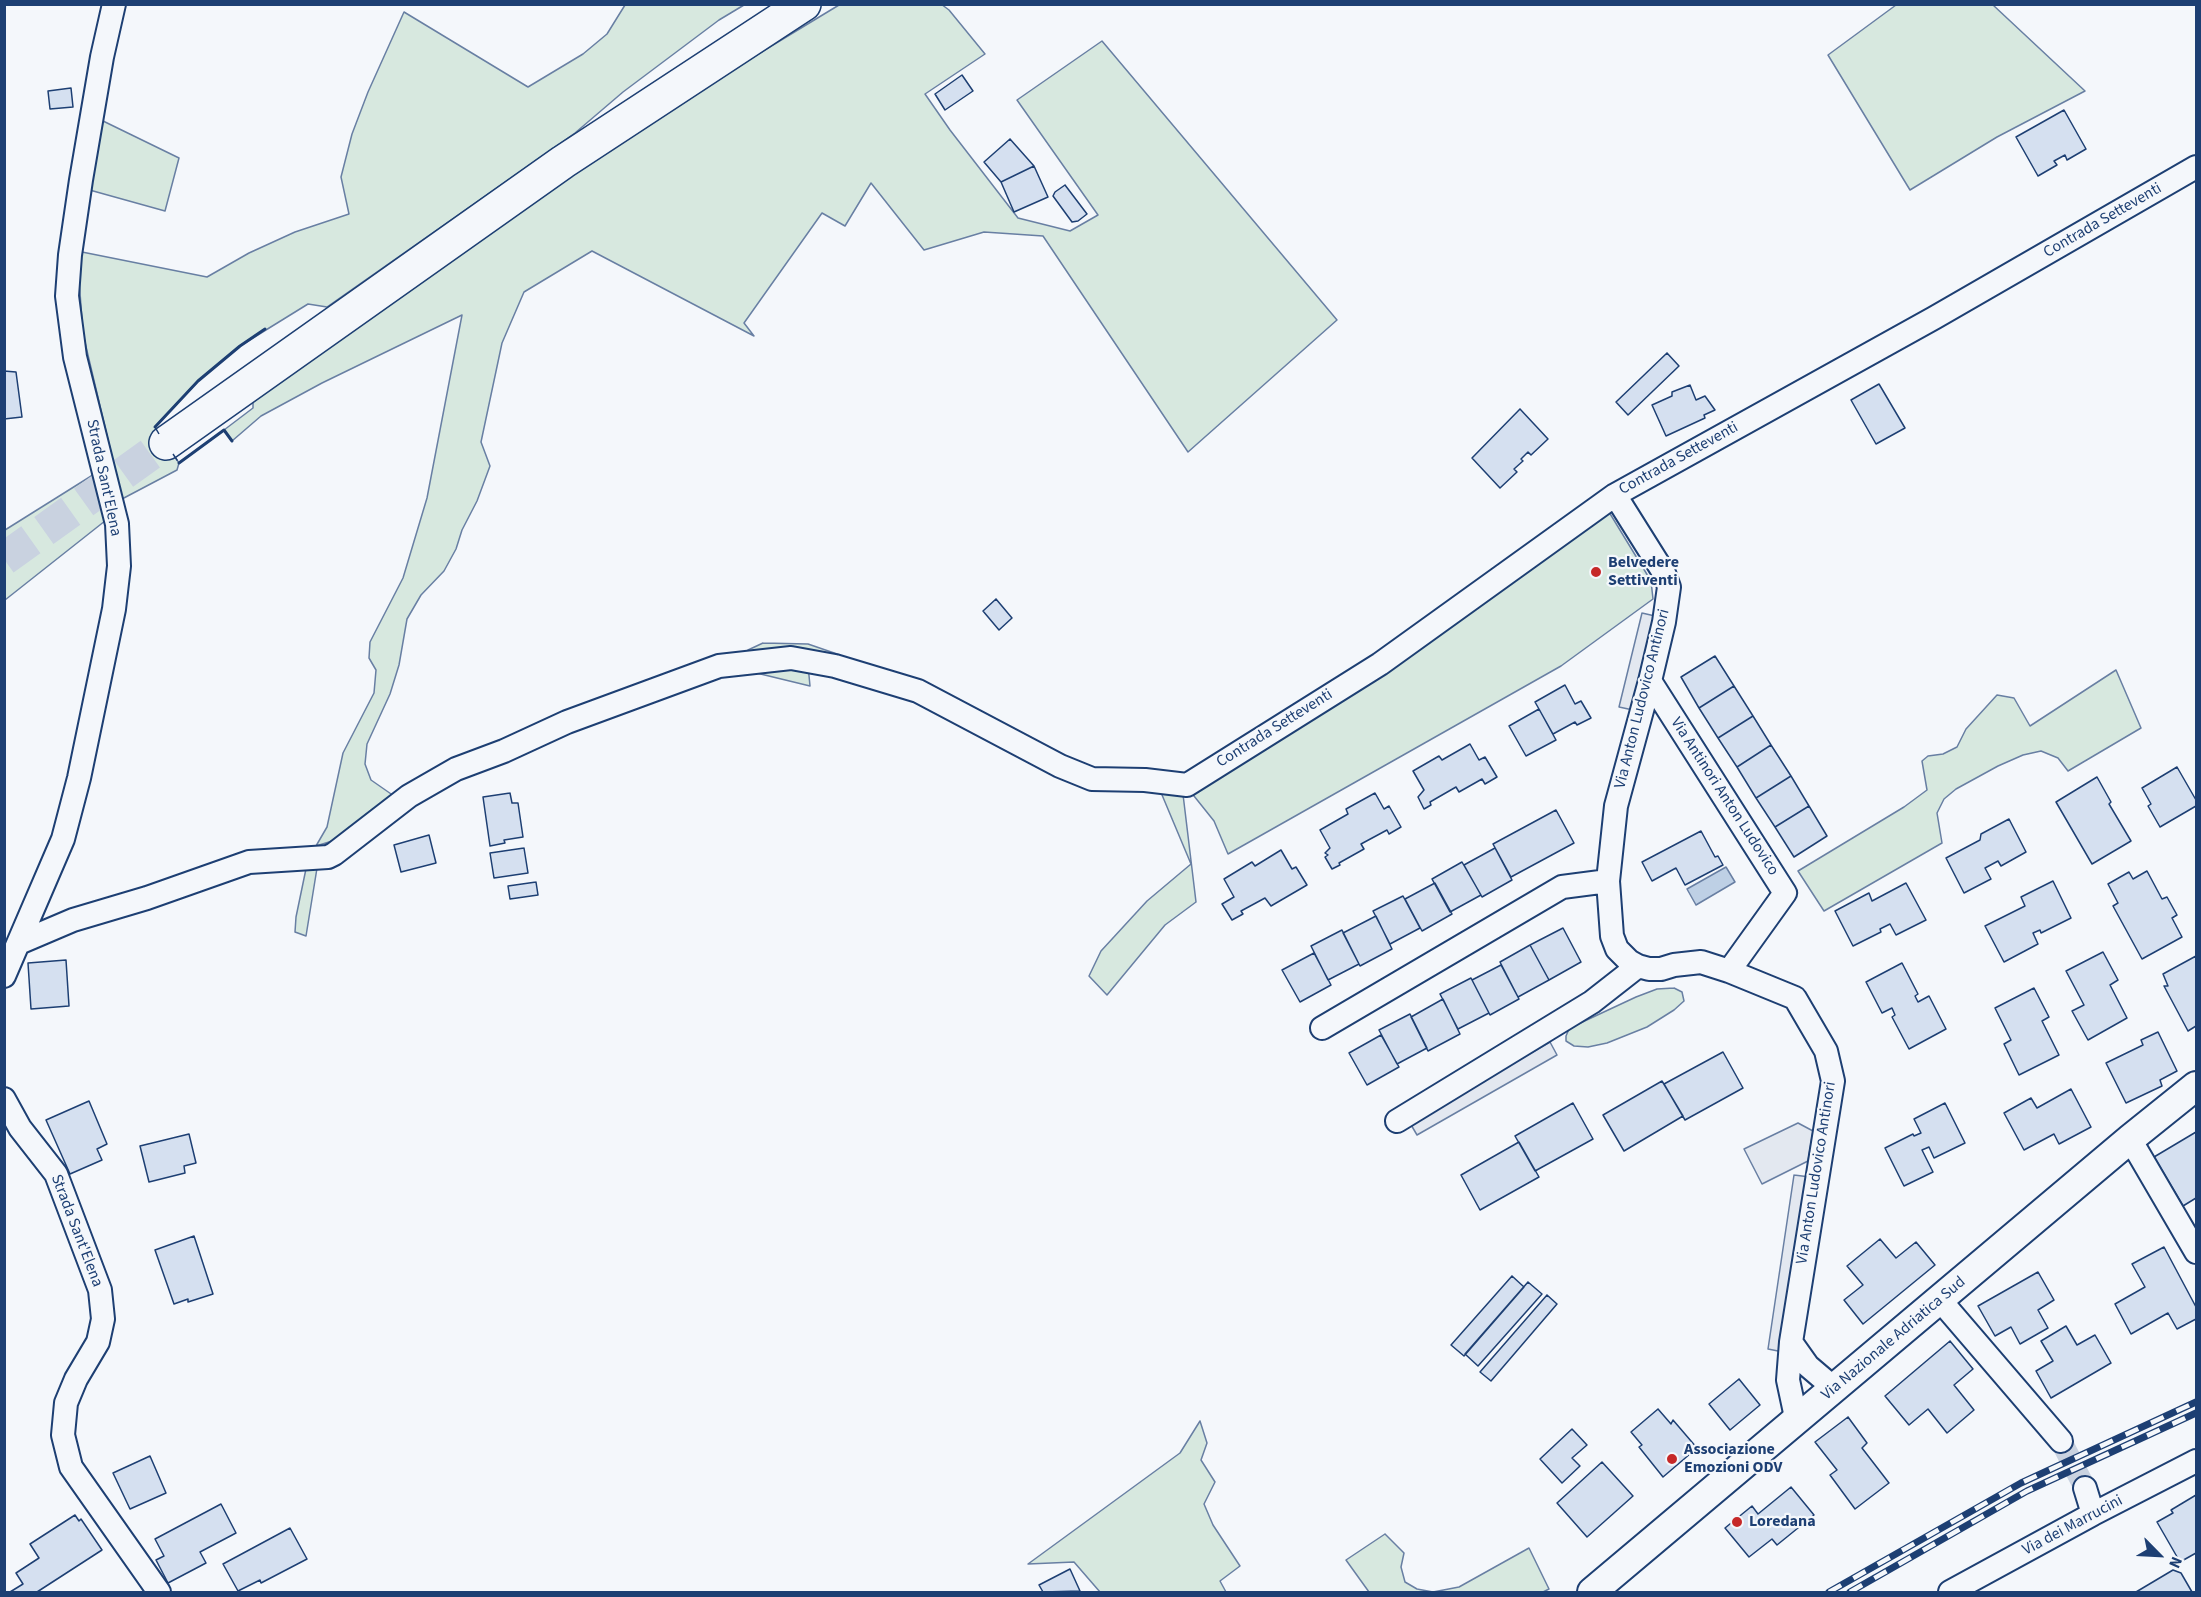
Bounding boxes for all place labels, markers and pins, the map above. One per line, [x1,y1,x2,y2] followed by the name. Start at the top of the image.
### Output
[1608,553,1679,591] place label: Belvedere Settiventi
[1589,565,1603,579] marker: Belvedere Settiventi
[1684,1440,1782,1478] place label: Associazione Emozioni ODV
[1665,1452,1679,1466] marker: Associazione Emozioni ODV
[1749,1512,1816,1532] place label: Loredana
[1730,1515,1744,1529] marker: Loredana

